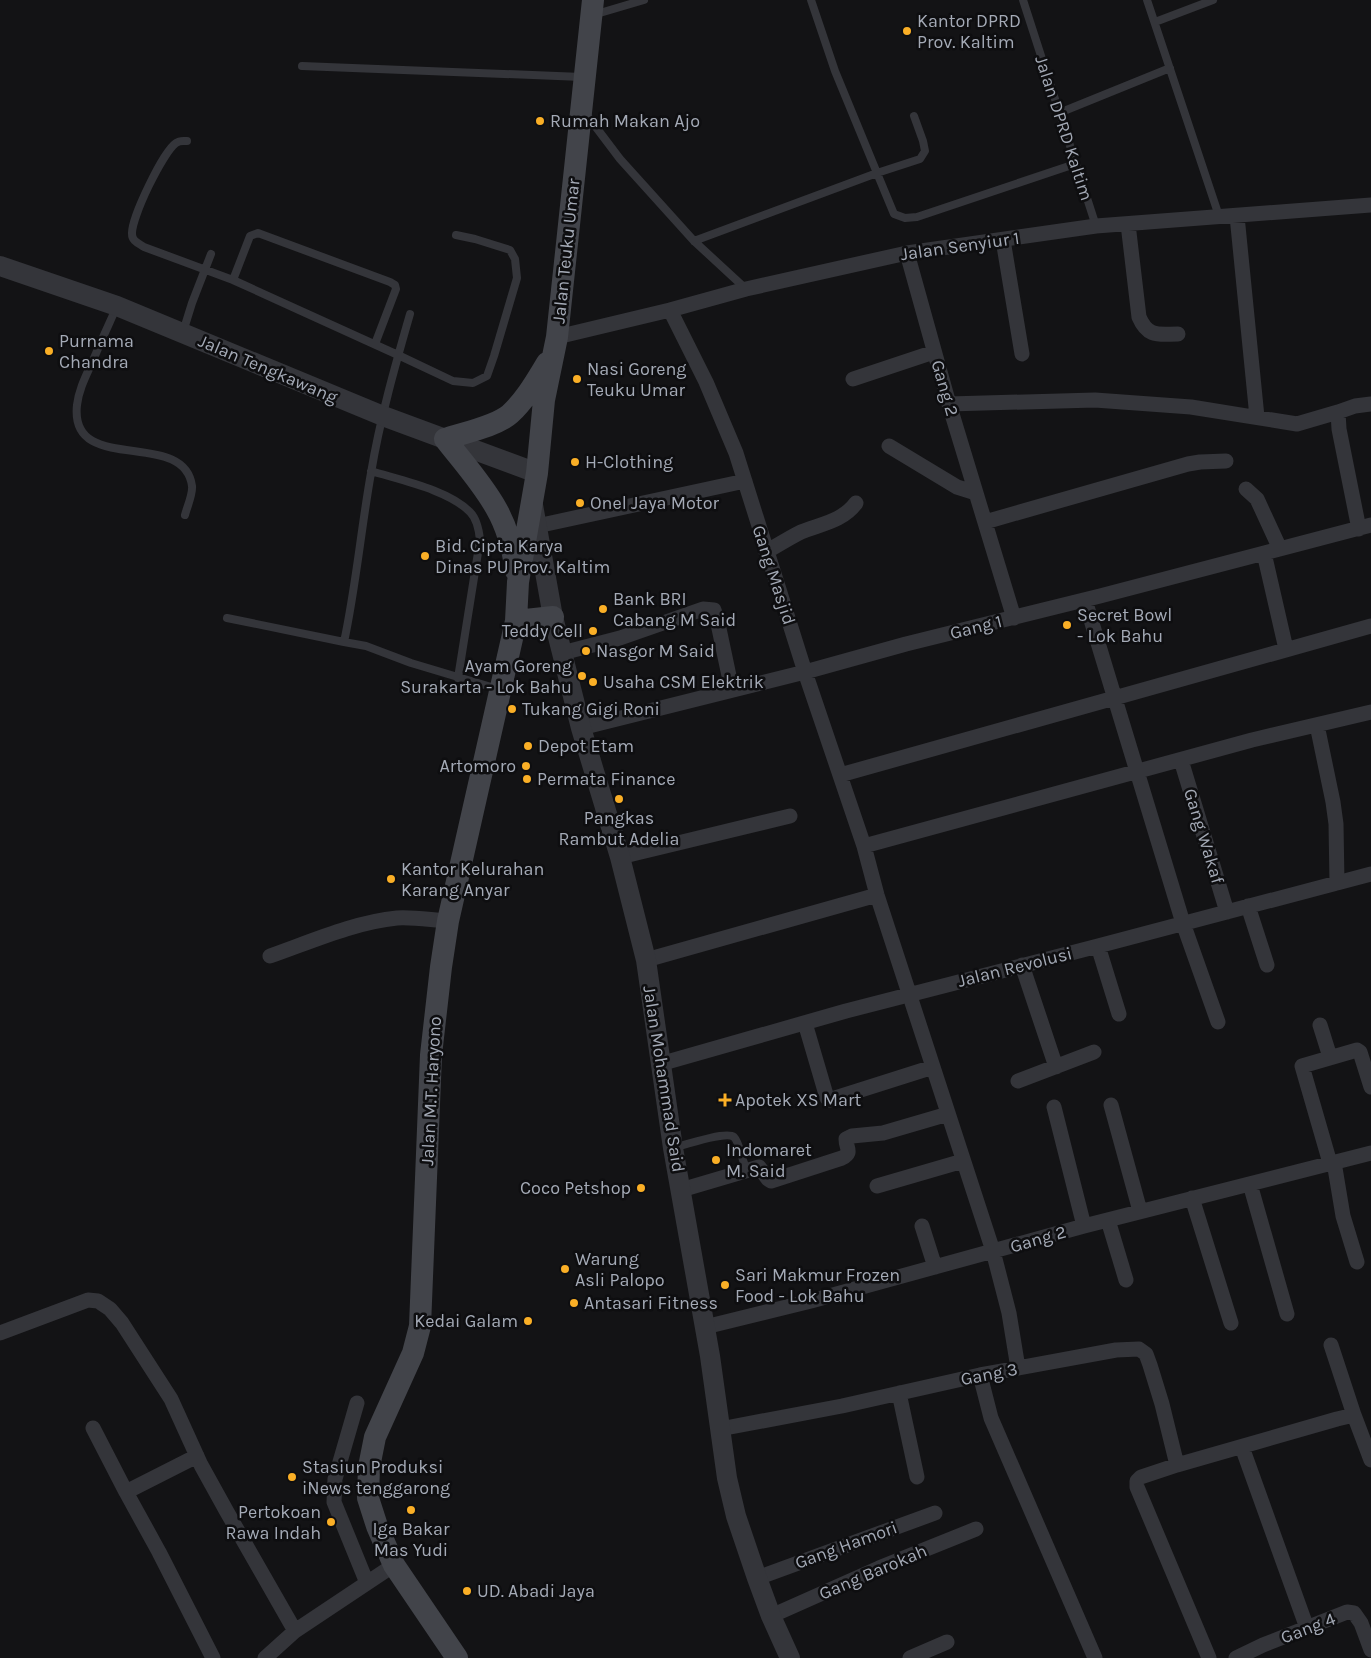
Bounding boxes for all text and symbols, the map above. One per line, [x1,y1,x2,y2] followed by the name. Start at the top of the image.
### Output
[917,10,1021,53] place label: Kantor DPRD Prov. Kaltim
[901,25,913,37] marker: Kantor DPRD Prov. Kaltim
[1030,53,1098,203] street label: Jalan DPRD Kaltim
[550,110,700,132] place label: Rumah Makan Ajo
[534,115,546,127] marker: Rumah Makan Ajo
[547,177,585,324] street label: Jalan Teuku Umar
[899,227,1021,265] street label: Jalan Senyiur 1
[59,330,134,373] place label: Purnama Chandra
[195,330,341,408] street label: Jalan Tengkawang
[43,345,55,357] marker: Purnama Chandra
[927,357,963,419] street label: Gang 2
[587,358,687,401] place label: Nasi Goreng Teuku Umar
[571,373,583,385] marker: Nasi Goreng Teuku Umar
[585,451,673,473] place label: H-Clothing
[569,456,581,468] marker: H-Clothing
[590,492,719,514] place label: Onel Jaya Motor
[574,497,586,509] marker: Onel Jaya Motor
[748,523,800,627] street label: Gang Masjid
[435,535,610,578] place label: Bid. Cipta Karya Dinas PU Prov. Kaltim
[419,550,431,562] marker: Bid. Cipta Karya Dinas PU Prov. Kaltim
[613,588,736,631] place label: Bank BRI Cabang M Said
[597,603,609,615] marker: Bank BRI Cabang M Said
[1077,604,1172,647] place label: Secret Bowl - Lok Bahu
[948,610,1004,644] street label: Gang 1
[1061,619,1073,631] marker: Secret Bowl - Lok Bahu
[502,620,583,642] place label: Teddy Cell
[587,625,599,637] marker: Teddy Cell
[596,640,715,662] place label: Nasgor M Said
[580,645,592,657] marker: Nasgor M Said
[400,655,572,698] place label: Ayam Goreng Surakarta - Lok Bahu
[576,670,588,682] marker: Ayam Goreng Surakarta - Lok Bahu
[603,671,764,693] place label: Usaha CSM Elektrik
[587,676,599,688] marker: Usaha CSM Elektrik
[522,698,660,720] place label: Tukang Gigi Roni
[506,703,518,715] marker: Tukang Gigi Roni
[538,735,634,757] place label: Depot Etam
[522,740,534,752] marker: Depot Etam
[440,755,516,777] place label: Artomoro
[520,760,532,772] marker: Artomoro
[537,768,675,790] place label: Permata Finance
[521,773,533,785] marker: Permata Finance
[1179,786,1229,887] street label: Gang Wakaf
[613,793,625,805] marker: Pangkas Rambut Adelia
[559,807,679,850] place label: Pangkas Rambut Adelia
[401,858,544,901] place label: Kantor Kelurahan Karang Anyar
[385,873,397,885] marker: Kantor Kelurahan Karang Anyar
[955,942,1075,992] street label: Jalan Revolusi
[638,984,690,1174] street label: Jalan Mohammad Said
[416,1016,446,1166] street label: Jalan M.T. Haryono
[735,1089,861,1111] place label: Apotek XS Mart
[719,1094,731,1106] marker: Apotek XS Mart
[726,1139,812,1182] place label: Indomaret M. Said
[710,1154,722,1166] marker: Indomaret M. Said
[520,1177,631,1199] place label: Coco Petshop
[635,1182,647,1194] marker: Coco Petshop
[1007,1221,1069,1257] street label: Gang 2
[575,1248,665,1291] place label: Warung Asli Palopo
[559,1263,571,1275] marker: Warung Asli Palopo
[735,1264,900,1307] place label: Sari Makmur Frozen Food - Lok Bahu
[719,1279,731,1291] marker: Sari Makmur Frozen Food - Lok Bahu
[584,1292,718,1314] place label: Antasari Fitness
[568,1297,580,1309] marker: Antasari Fitness
[414,1310,518,1332] place label: Kedai Galam
[522,1315,534,1327] marker: Kedai Galam
[959,1358,1019,1390] street label: Gang 3
[302,1456,450,1499] place label: Stasiun Produksi iNews tenggarong
[286,1471,298,1483] marker: Stasiun Produksi iNews tenggarong
[226,1501,321,1544] place label: Pertokoan Rawa Indah
[405,1504,417,1516] marker: Iga Bakar Mas Yudi
[325,1516,337,1528] marker: Pertokoan Rawa Indah
[792,1516,900,1574] street label: Gang Hamori
[372,1518,450,1561] place label: Iga Bakar Mas Yudi
[816,1539,930,1605] street label: Gang Barokah
[477,1580,595,1602] place label: UD. Abadi Jaya
[461,1585,473,1597] marker: UD. Abadi Jaya
[1278,1608,1338,1648] street label: Gang 4

